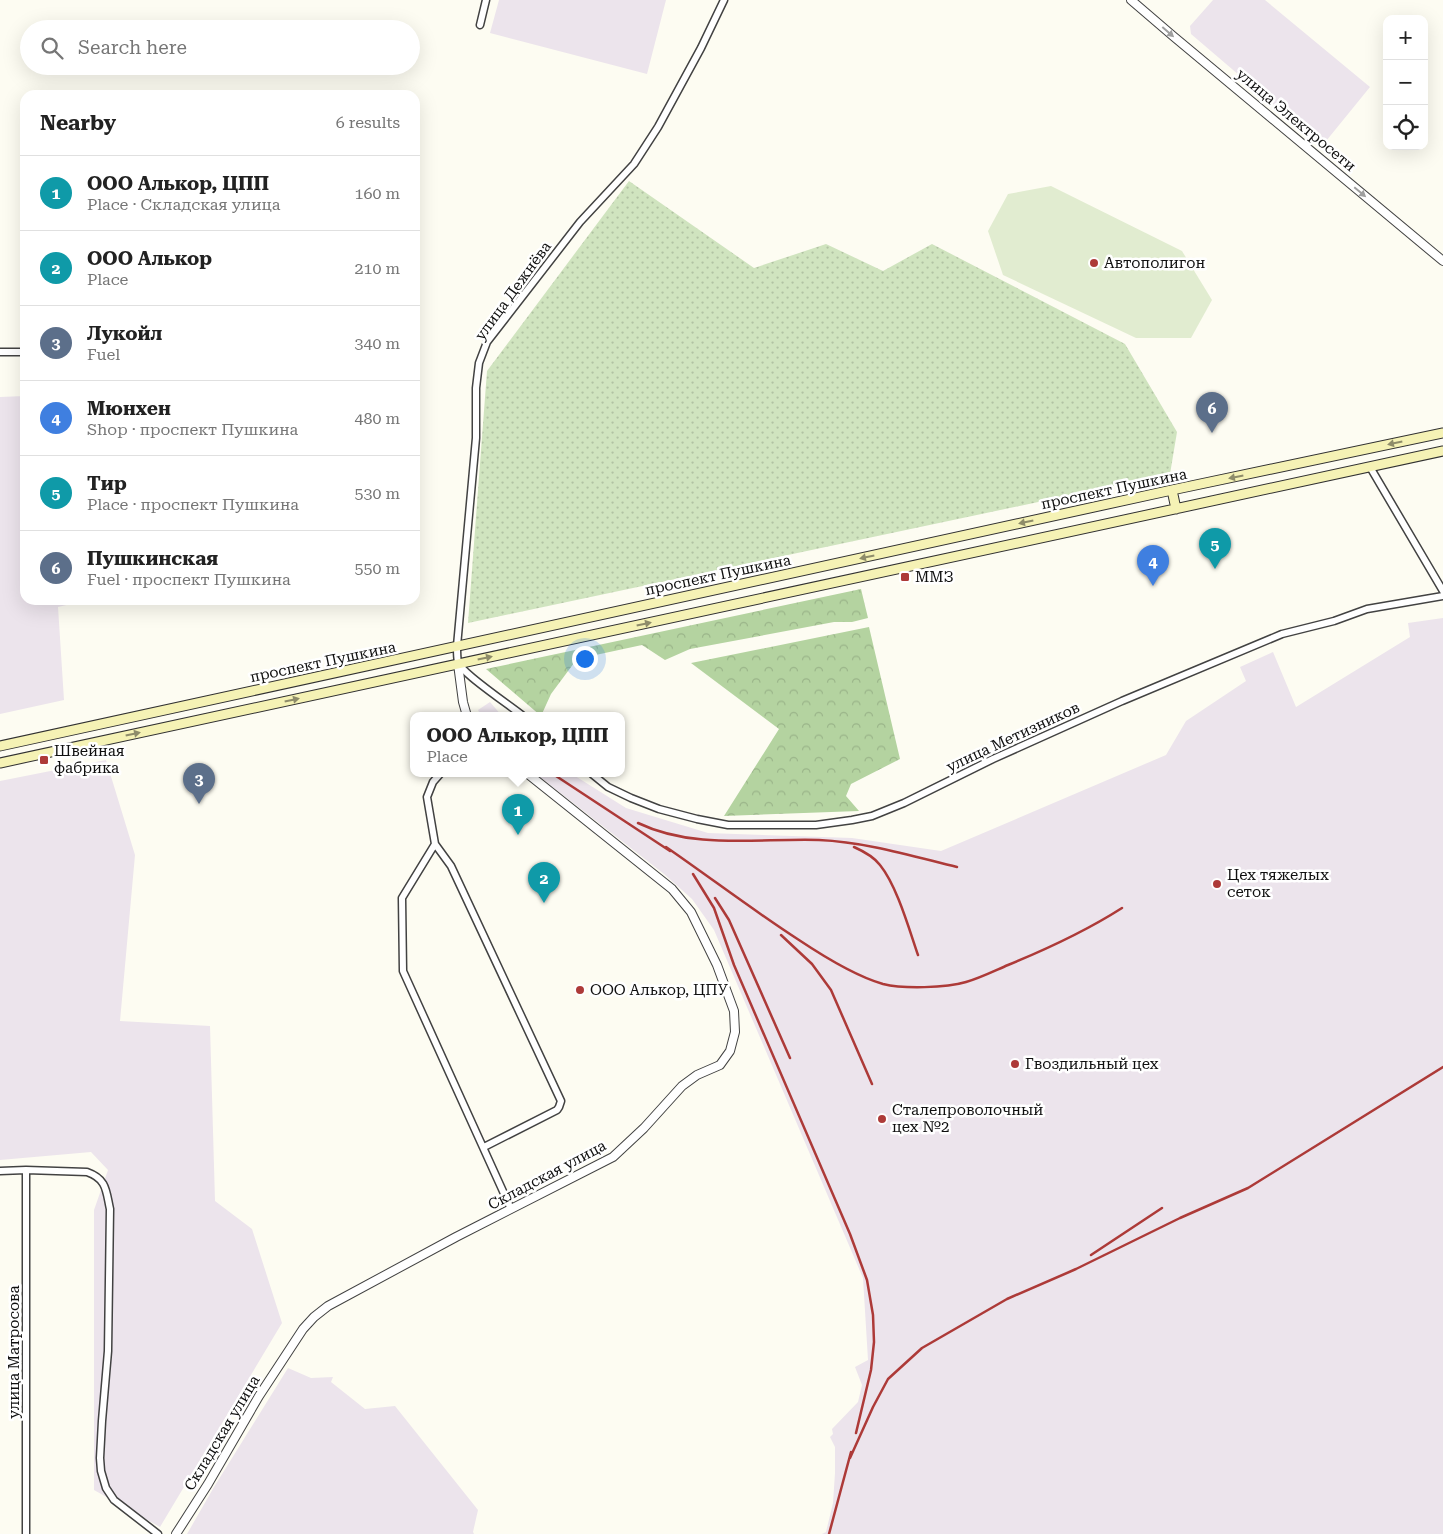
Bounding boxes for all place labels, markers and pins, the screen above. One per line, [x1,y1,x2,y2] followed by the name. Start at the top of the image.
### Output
[1104,254,1206,272] place label: Автополигон
[1088,257,1100,269] marker: Автополигон
[1196,392,1228,433] pin: 6
[1199,528,1231,569] pin: 5
[1137,545,1169,586] pin: 4
[915,568,954,586] place label: ММЗ
[899,571,911,583] marker: ММЗ
[54,742,124,777] place label: Швейная фабрика
[38,754,50,766] marker: Швейная фабрика
[183,763,215,804] pin: 3
[502,794,534,835] pin: 1
[528,862,560,903] pin: 2
[1227,866,1329,901] place label: Цех тяжелых сеток
[1211,878,1223,890] marker: Цех тяжелых сеток
[590,981,729,999] place label: ООО Алькор, ЦПУ
[574,984,586,996] marker: ООО Алькор, ЦПУ
[1025,1055,1159,1073] place label: Гвоздильный цех
[1009,1058,1021,1070] marker: Гвоздильный цех
[892,1101,1043,1136] place label: Сталепроволочный цех №2
[876,1113,888,1125] marker: Сталепроволочный цех №2

